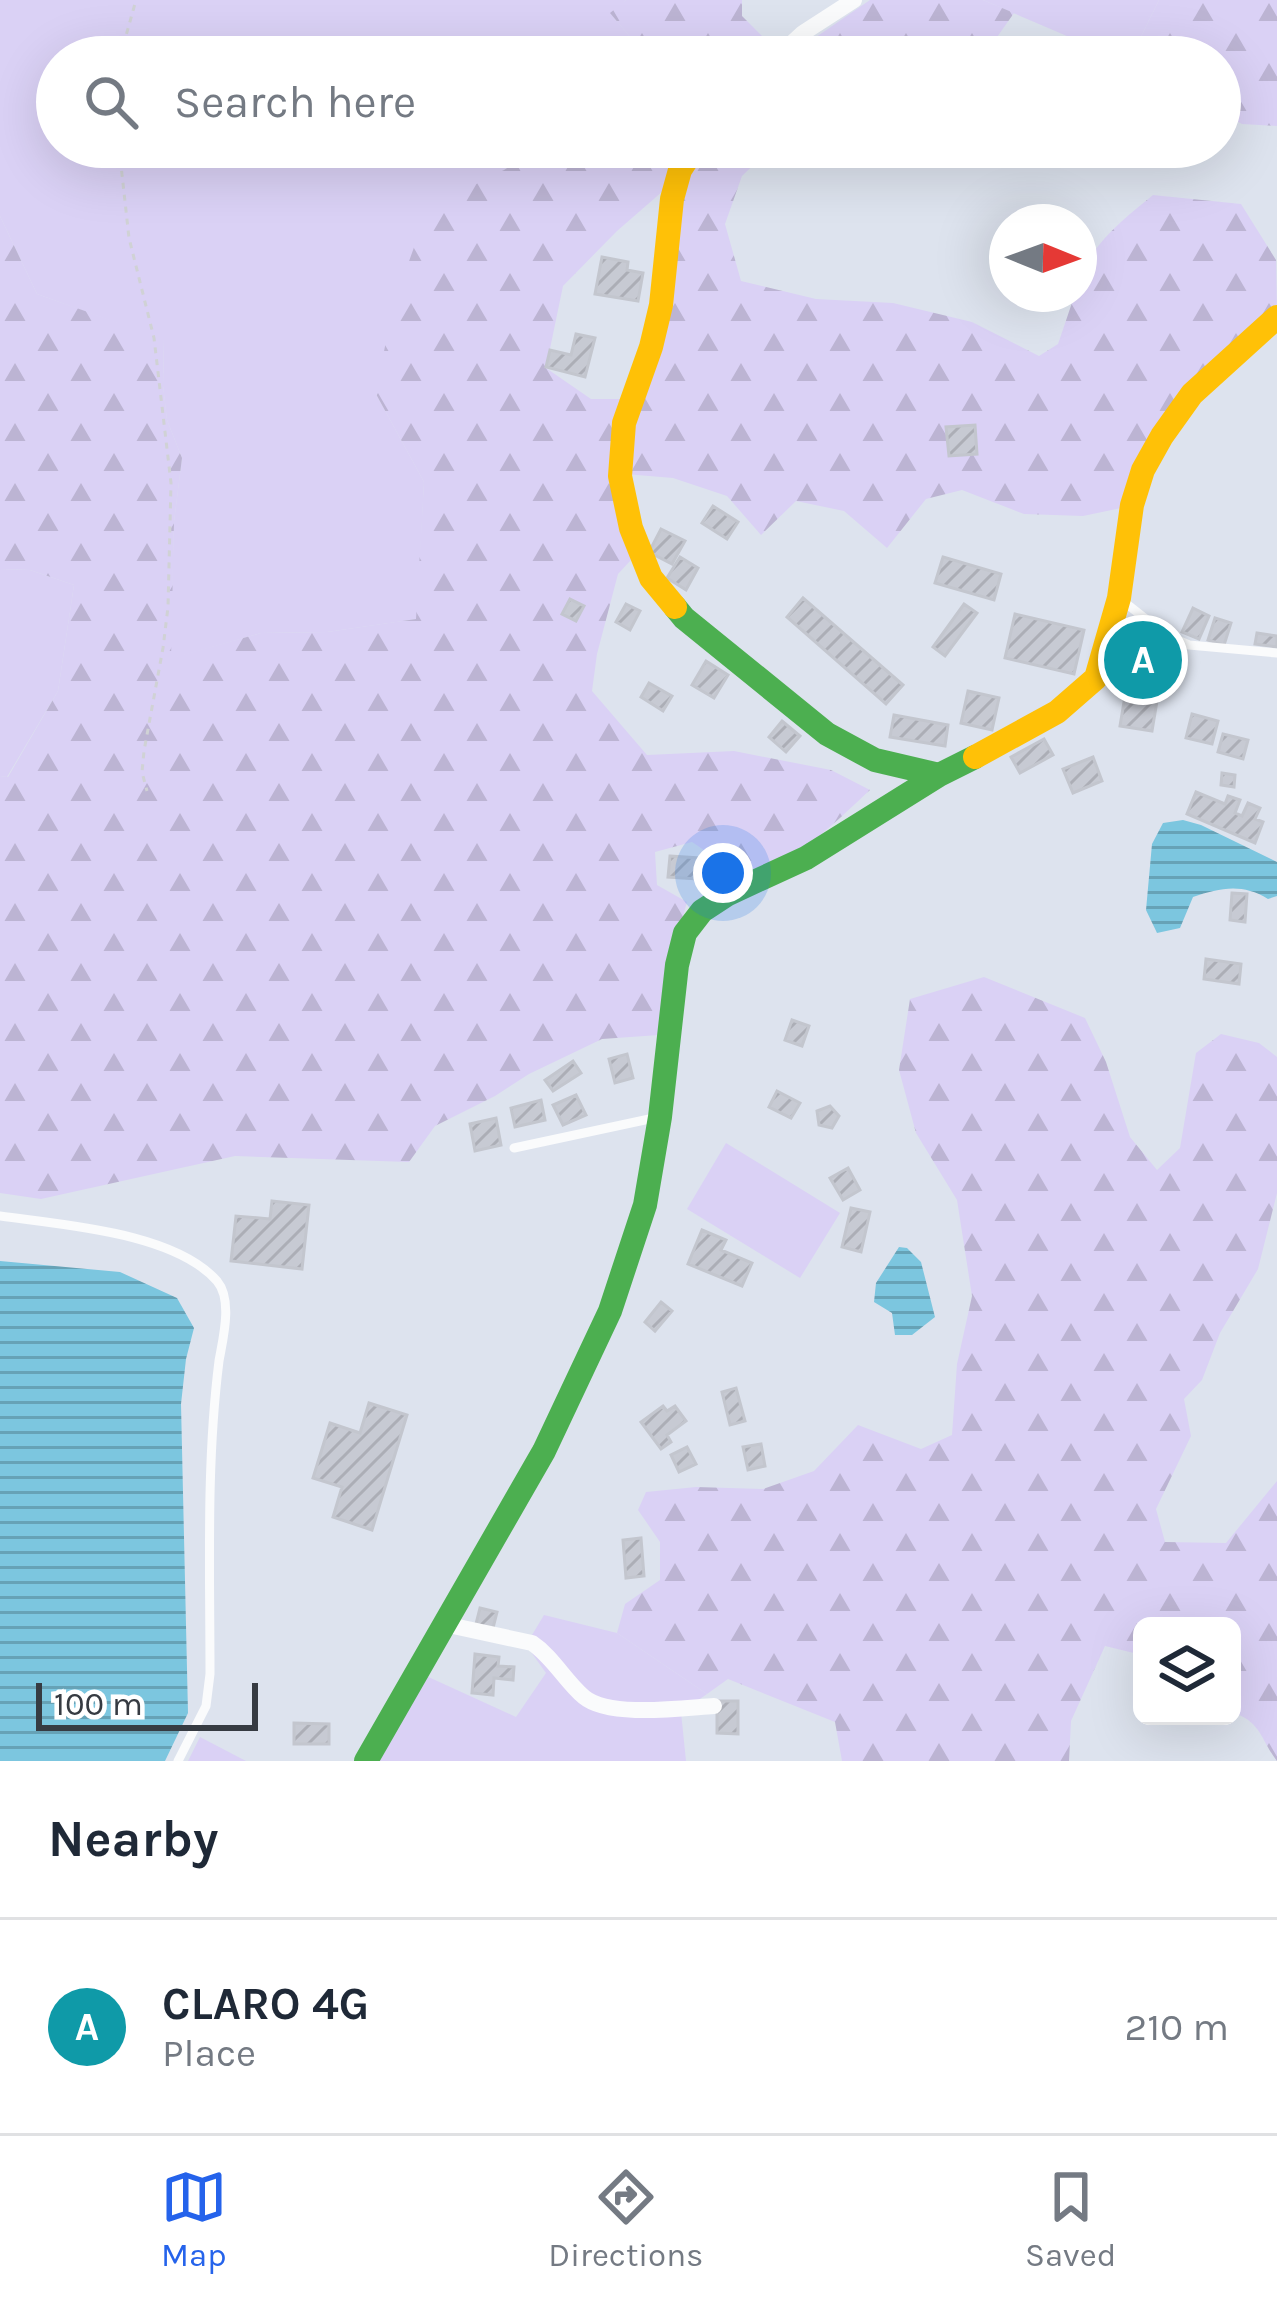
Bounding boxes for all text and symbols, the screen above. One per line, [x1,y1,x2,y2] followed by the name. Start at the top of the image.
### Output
[36,36,1241,168] search box
[78,69,144,135] icon: search
[174,76,416,128] text: Search here
[989,204,1097,312] north arrow
[1104,615,1182,705] pin: A
[693,843,753,903] your location
[1133,1617,1241,1725] map controls
[1133,1617,1241,1725] button: layers
[36,1677,258,1730] scale bar
[54,1685,143,1723] text: 100 m
[48,1809,218,1869] text: Nearby
[162,1978,369,2030] text: CLARO 4G
[75,2004,99,2050] text: A
[1125,2004,1229,2050] text: 210 m
[162,2030,256,2076] text: Place
[161,2164,227,2274] tab: Map
[548,2164,703,2274] tab: Directions
[1025,2164,1116,2274] tab: Saved

